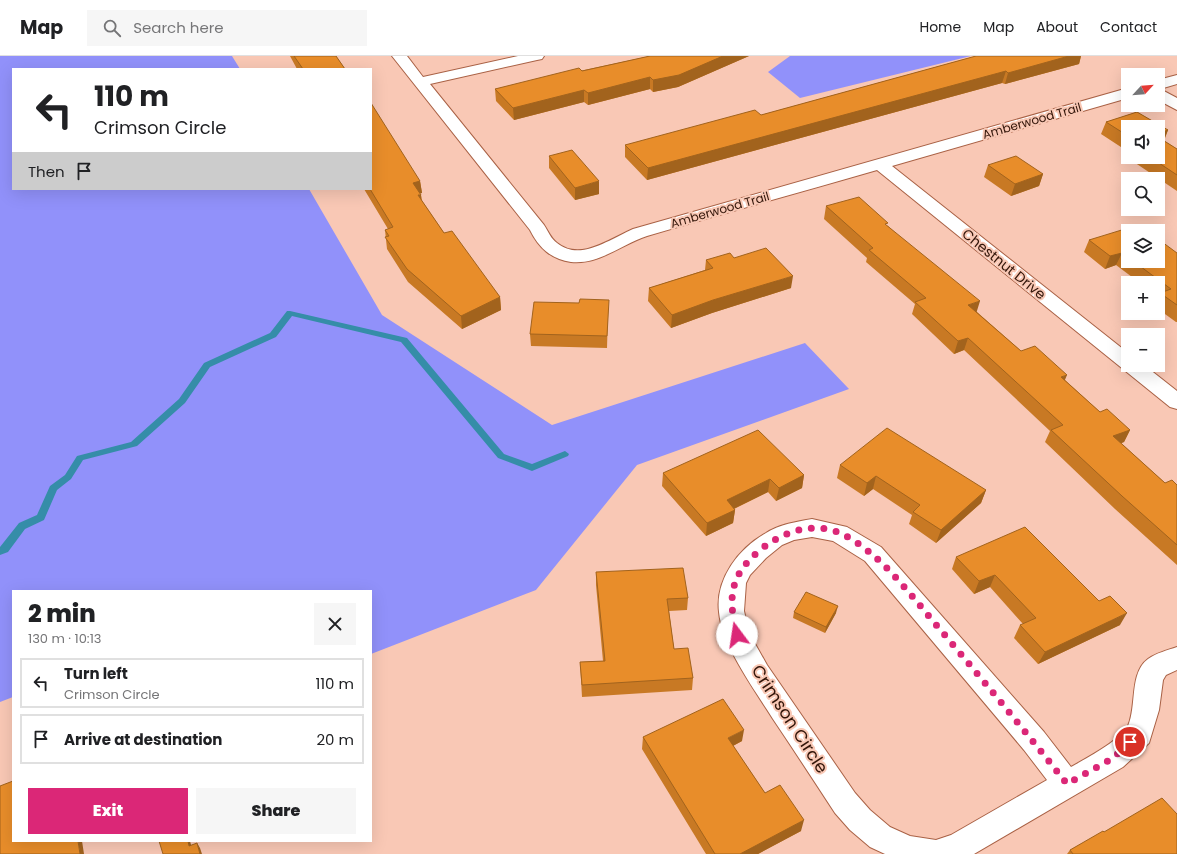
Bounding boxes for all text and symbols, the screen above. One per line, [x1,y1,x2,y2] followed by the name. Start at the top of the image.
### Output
[87,10,367,46] search box
[20,14,63,41] text: Map
[101,17,123,39] icon: search
[133,17,224,38] text: Search here
[919,17,961,37] text: Home
[983,17,1014,37] text: Map
[1036,17,1078,37] text: About
[1100,17,1157,37] text: Contact
[1121,68,1165,112] north arrow
[1121,68,1165,372] map controls
[94,77,169,116] text: 110 m
[28,84,80,136] icon: left
[981,98,1083,143] street label: Amberwood Trail
[94,115,226,140] text: Crimson Circle
[1121,120,1165,164] button: sound
[73,160,95,182] icon: arrive
[28,161,65,182] text: Then
[1121,172,1165,216] button: search
[669,187,771,232] street label: Amberwood Trail
[958,224,1050,304] street label: Chestnut Drive
[1121,224,1165,268] button: layers
[1121,276,1165,320] button: +
[1121,328,1165,372] button: −
[28,597,96,630] text: 2 min
[314,603,356,645] button: close
[716,614,758,656] position arrow
[28,629,101,648] text: 130 m · 10:13
[746,660,834,778] street label: Crimson Circle
[64,663,128,684] text: Turn left
[30,672,52,694] icon: left
[316,673,354,694] text: 110 m
[64,685,160,704] text: Crimson Circle
[1113,725,1147,759] pin
[30,728,52,750] icon: arrive
[64,729,222,750] text: Arrive at destination
[316,729,354,750] text: 20 m
[1119,731,1141,753] icon: arrive
[28,788,188,834] button: Exit
[196,788,356,834] button: Share

